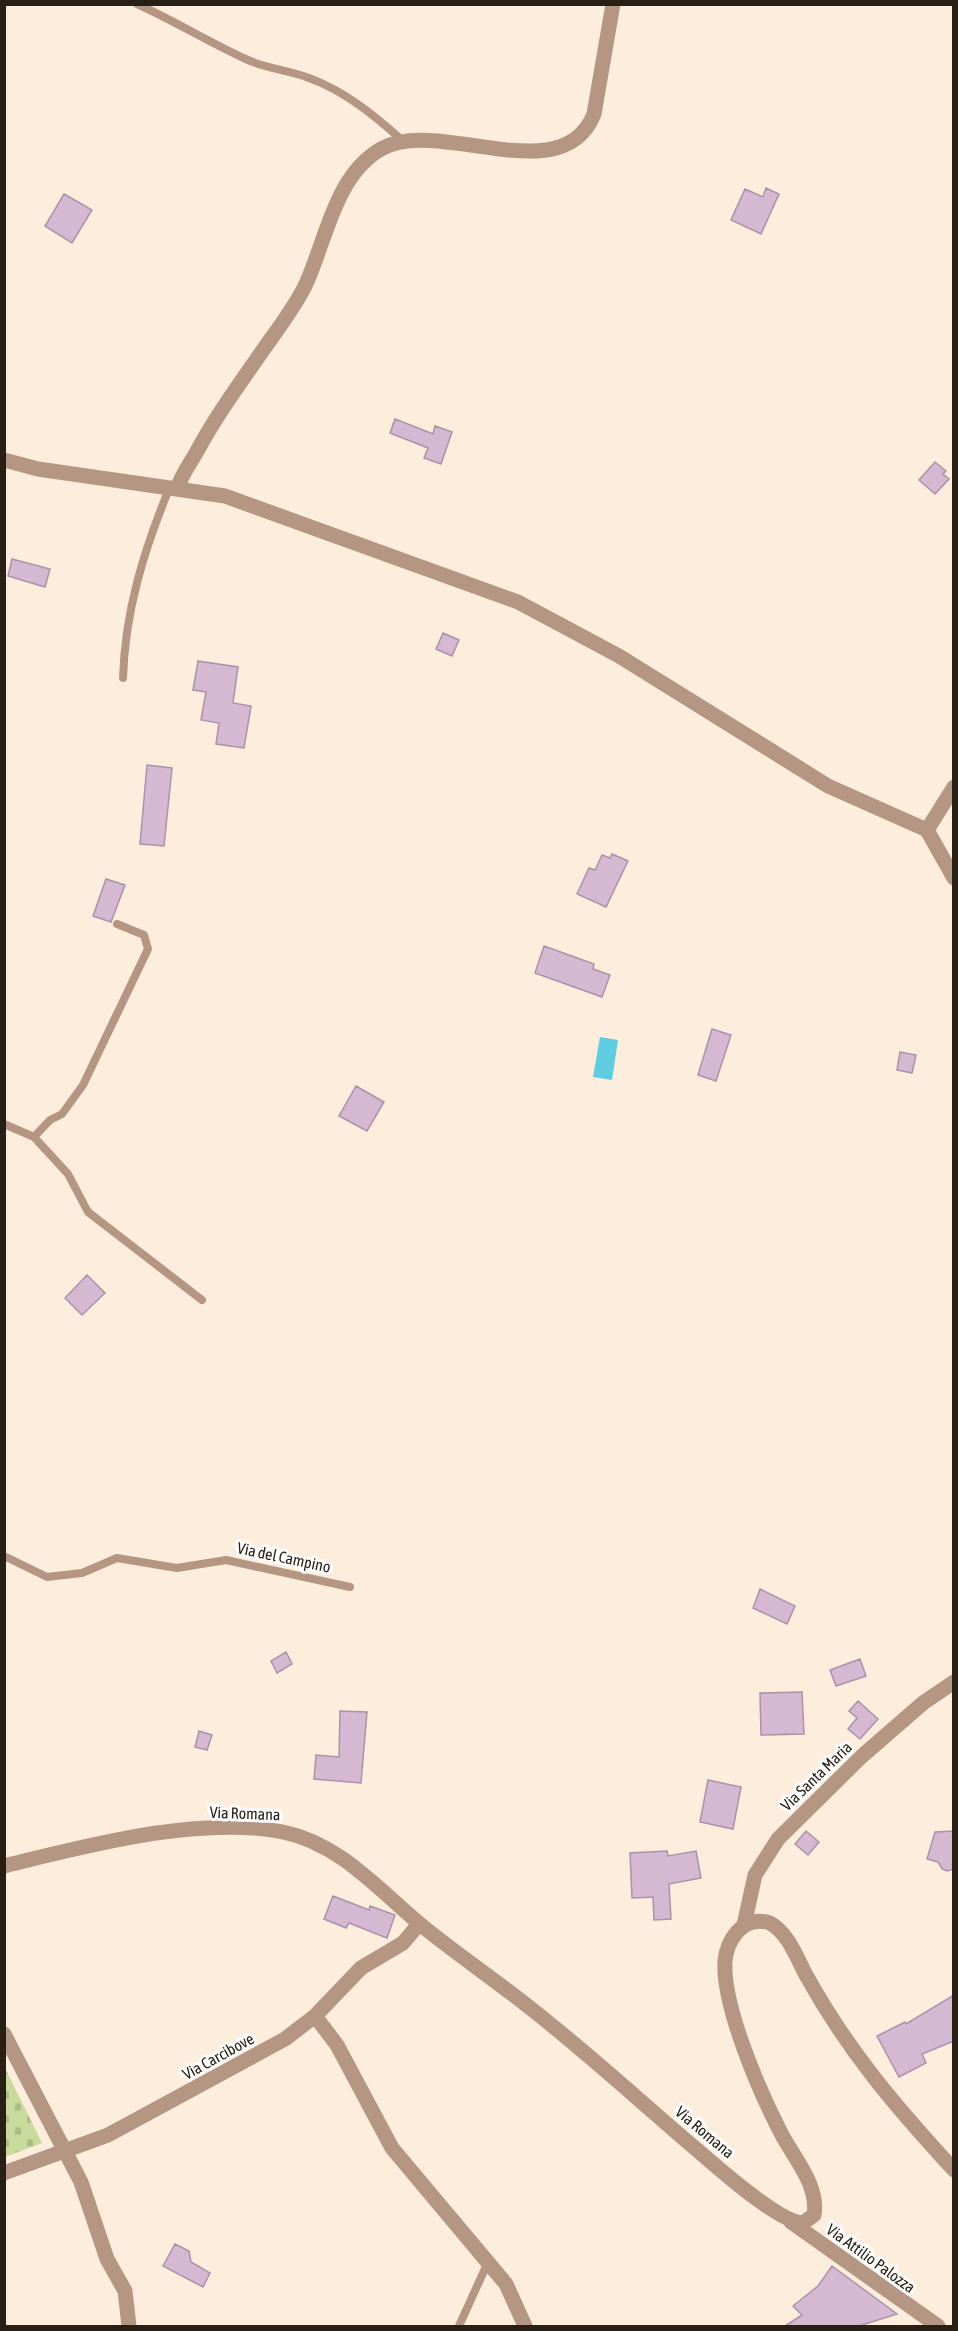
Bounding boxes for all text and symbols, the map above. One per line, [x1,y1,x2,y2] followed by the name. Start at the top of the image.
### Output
[235,1538,332,1577] street label: Via del Campino
[777,1738,855,1814] street label: Via Santa Maria
[209,1803,281,1823] street label: Via Romana
[179,2029,257,2083] street label: Via Carcibove
[672,2102,738,2162] street label: Via Romana
[823,2220,919,2296] street label: Via Attilio Palozza

